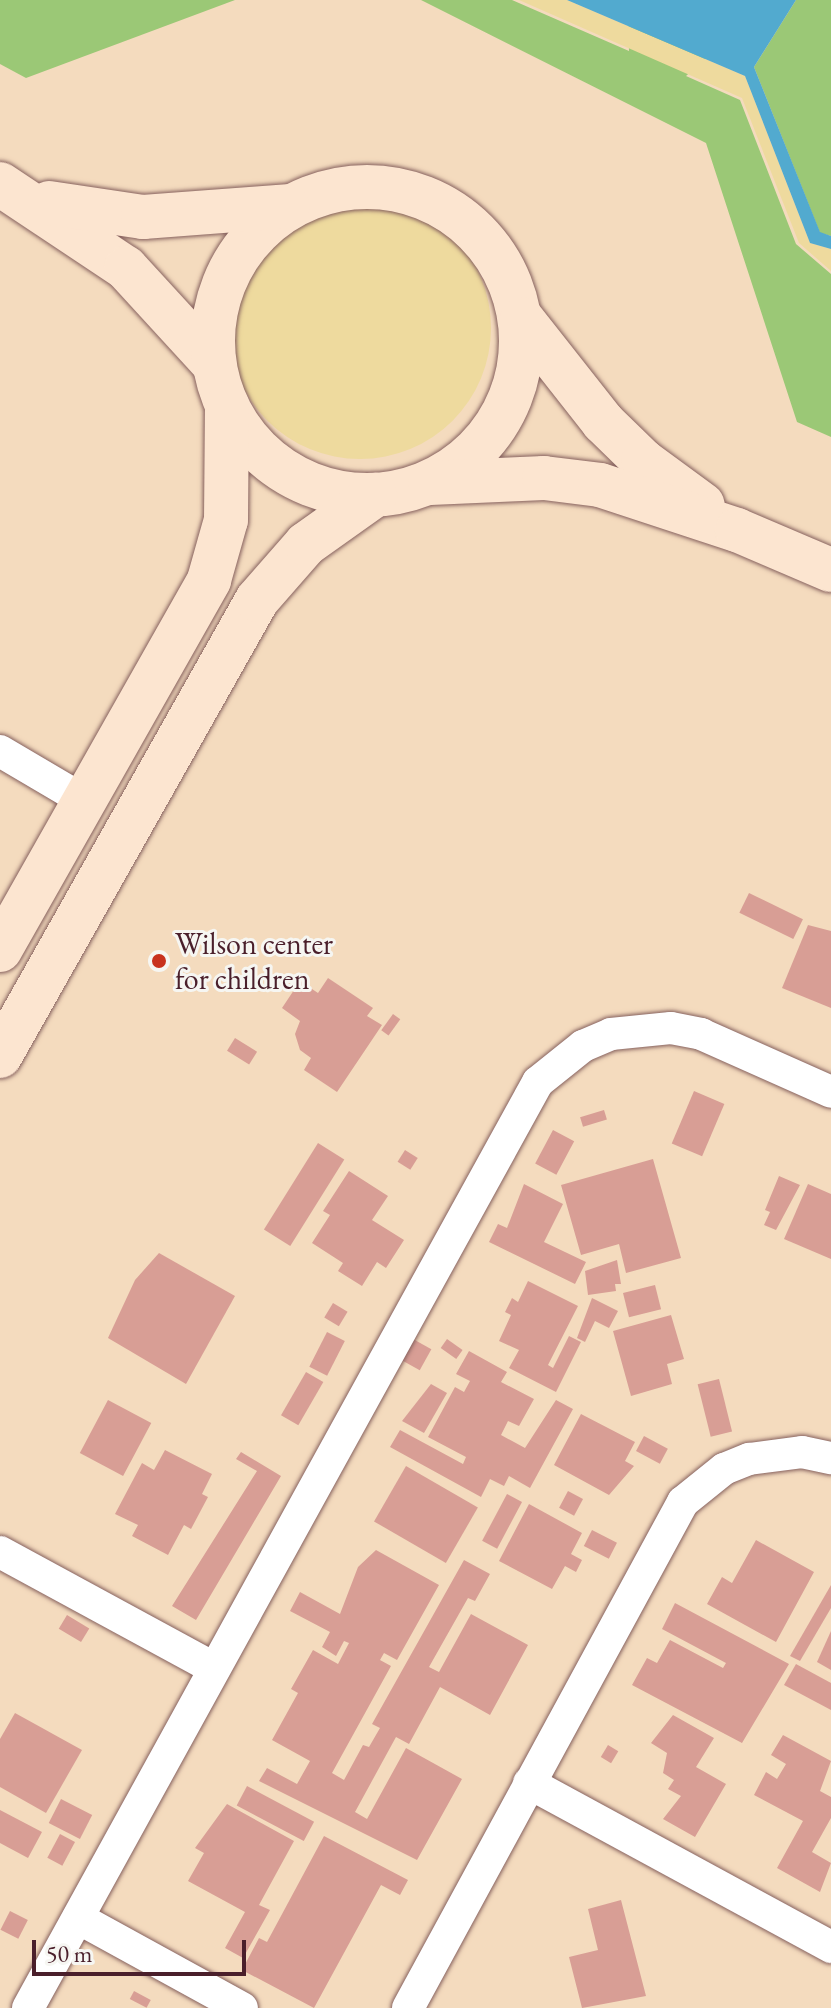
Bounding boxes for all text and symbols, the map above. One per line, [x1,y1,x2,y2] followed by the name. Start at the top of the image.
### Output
[175,926,333,996] place label: Wilson center for children
[150,952,168,970] marker: Wilson center for children
[36,1924,250,1974] scale bar
[46,1938,93,1969] text: 50 m

